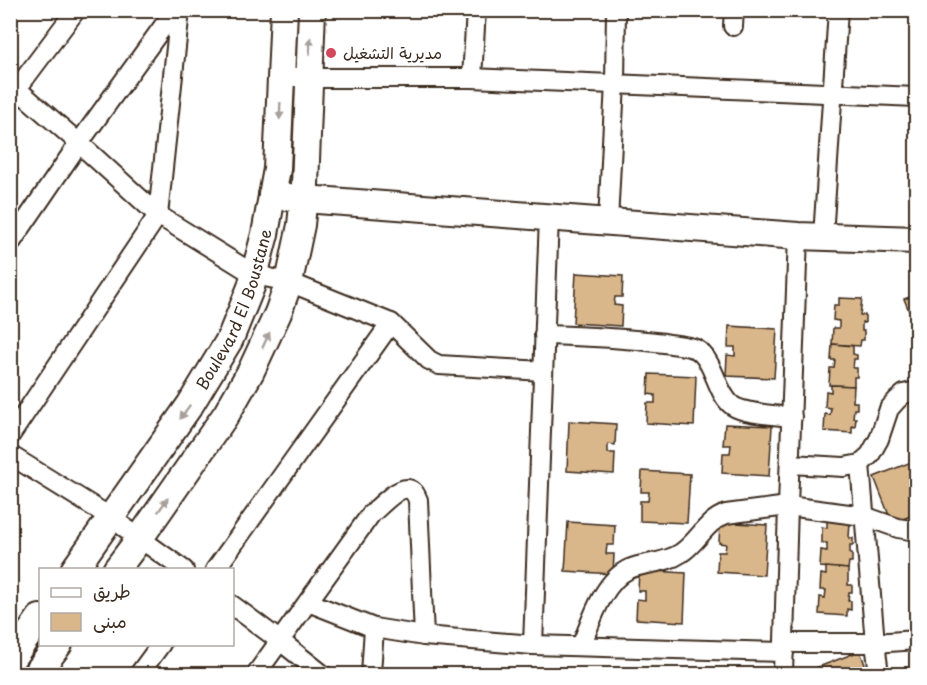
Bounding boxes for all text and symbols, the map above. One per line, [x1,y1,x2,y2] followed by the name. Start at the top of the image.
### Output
[306,37,315,56] one-way arrow
[343,40,442,64] place label: مديرية التشغيل
[324,46,338,60] marker: مديرية التشغيل
[275,101,284,120] one-way arrow
[189,227,277,394] street label: Boulevard El Boustane
[261,332,270,349] one-way arrow
[179,403,191,419] one-way arrow
[157,498,169,514] one-way arrow
[39,568,234,646] legend
[93,577,131,604] text: طريق
[93,607,127,634] text: مبنى

